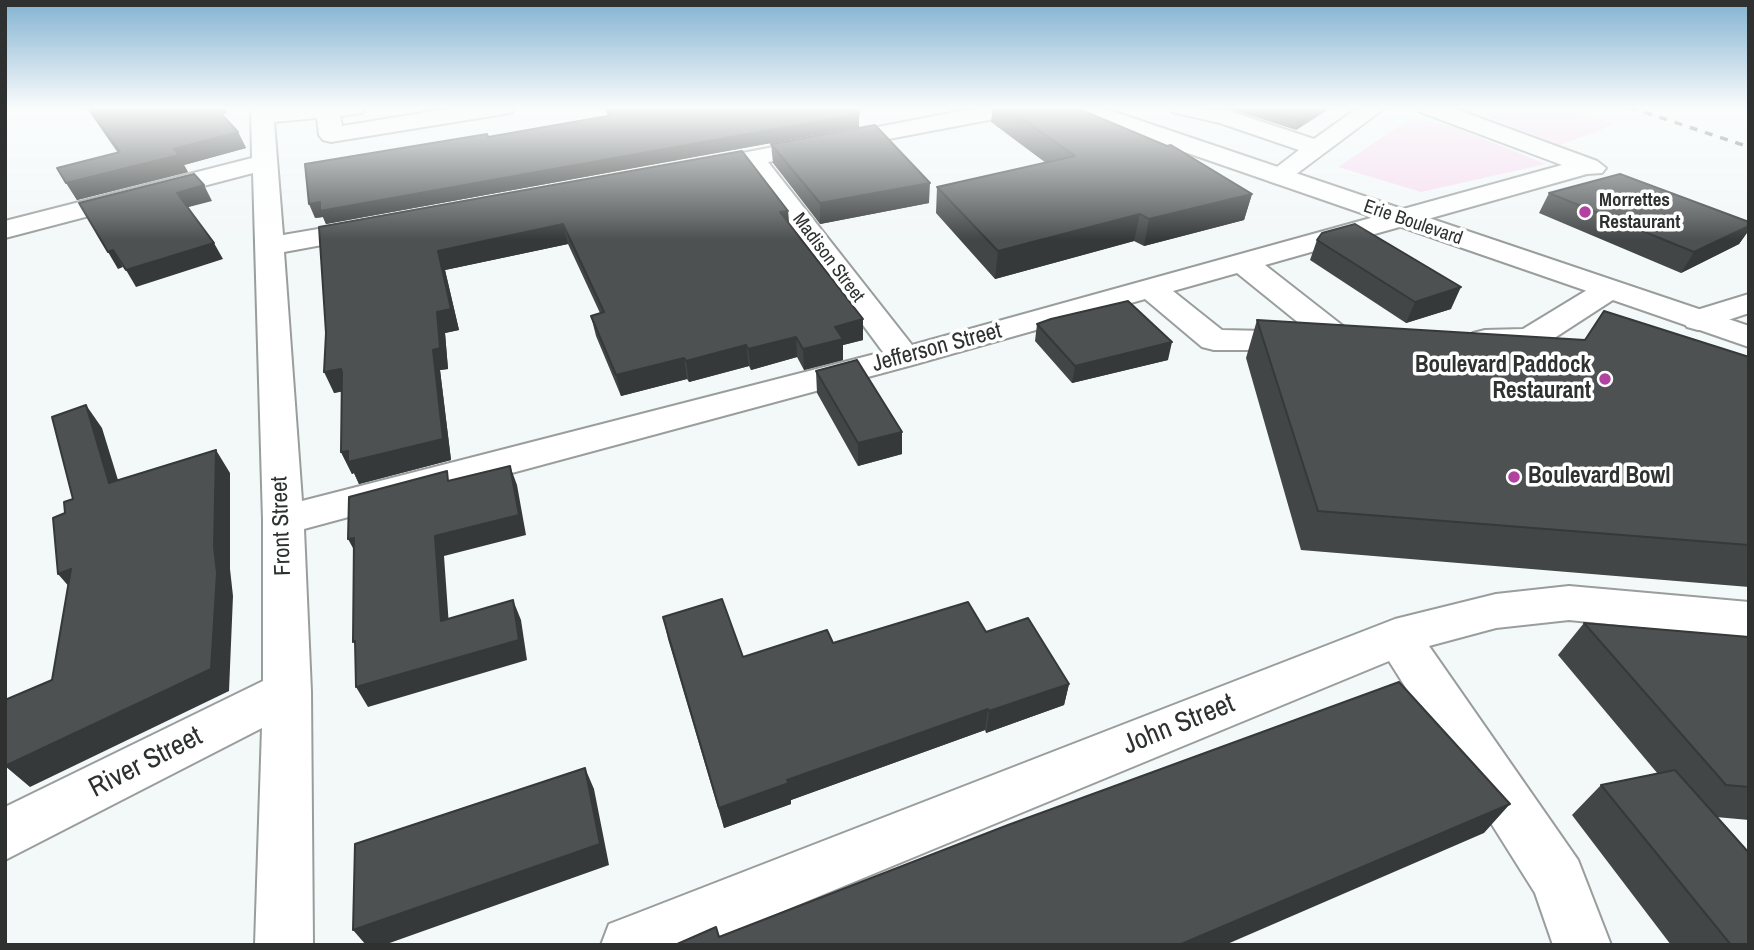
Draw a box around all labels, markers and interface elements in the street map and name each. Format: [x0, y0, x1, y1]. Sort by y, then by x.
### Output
place label: Morrettes Restaurant [1599, 190, 1680, 234]
street label: Erie Boulevard [1361, 195, 1465, 251]
marker: Morrettes Restaurant [1577, 204, 1593, 220]
street label: Madison Street [787, 209, 869, 307]
street label: Jefferson Street [869, 317, 1005, 379]
place label: Boulevard Paddock Restaurant [1415, 352, 1591, 406]
marker: Boulevard Paddock Restaurant [1597, 371, 1613, 387]
place label: Boulevard Bowl [1528, 463, 1671, 491]
marker: Boulevard Bowl [1506, 469, 1522, 485]
street label: Front Street [266, 476, 298, 576]
street label: John Street [1118, 687, 1240, 763]
street label: River Street [84, 720, 208, 806]

